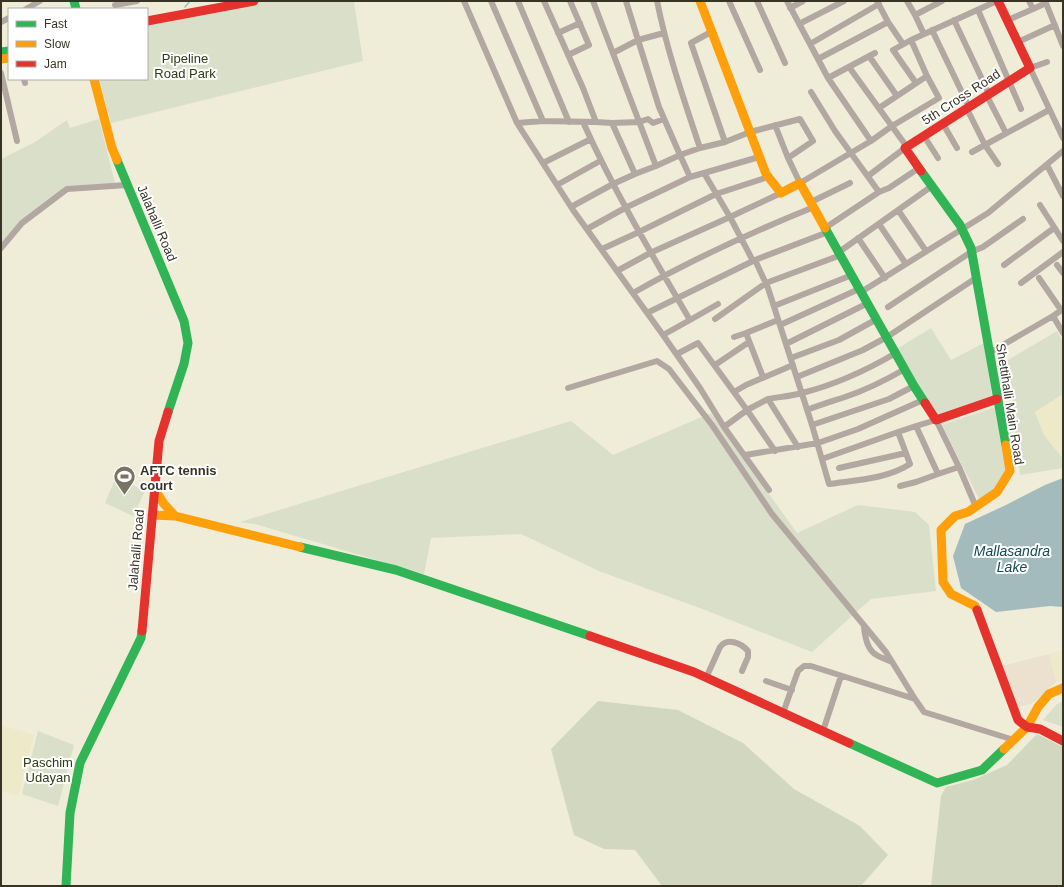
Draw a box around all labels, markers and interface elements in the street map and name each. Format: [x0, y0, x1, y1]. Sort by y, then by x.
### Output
legend [8, 8, 148, 80]
text: Fast [44, 17, 68, 31]
text: Slow [44, 37, 70, 51]
park label: Pipeline Road Park [154, 51, 216, 81]
text: Jam [44, 57, 67, 71]
street label: 5th Cross Road [919, 66, 1003, 128]
street label: Jalahalli Road [134, 182, 180, 264]
street label: Shettihalli Main Road [993, 342, 1027, 466]
place label: AFTC tennis court [140, 463, 217, 493]
sports icon: AFTC tennis court [112, 464, 138, 497]
street label: Jalahalli Road [125, 509, 147, 591]
water label: Mallasandra Lake [974, 543, 1050, 575]
park label: Paschim Udayan [23, 755, 73, 785]

